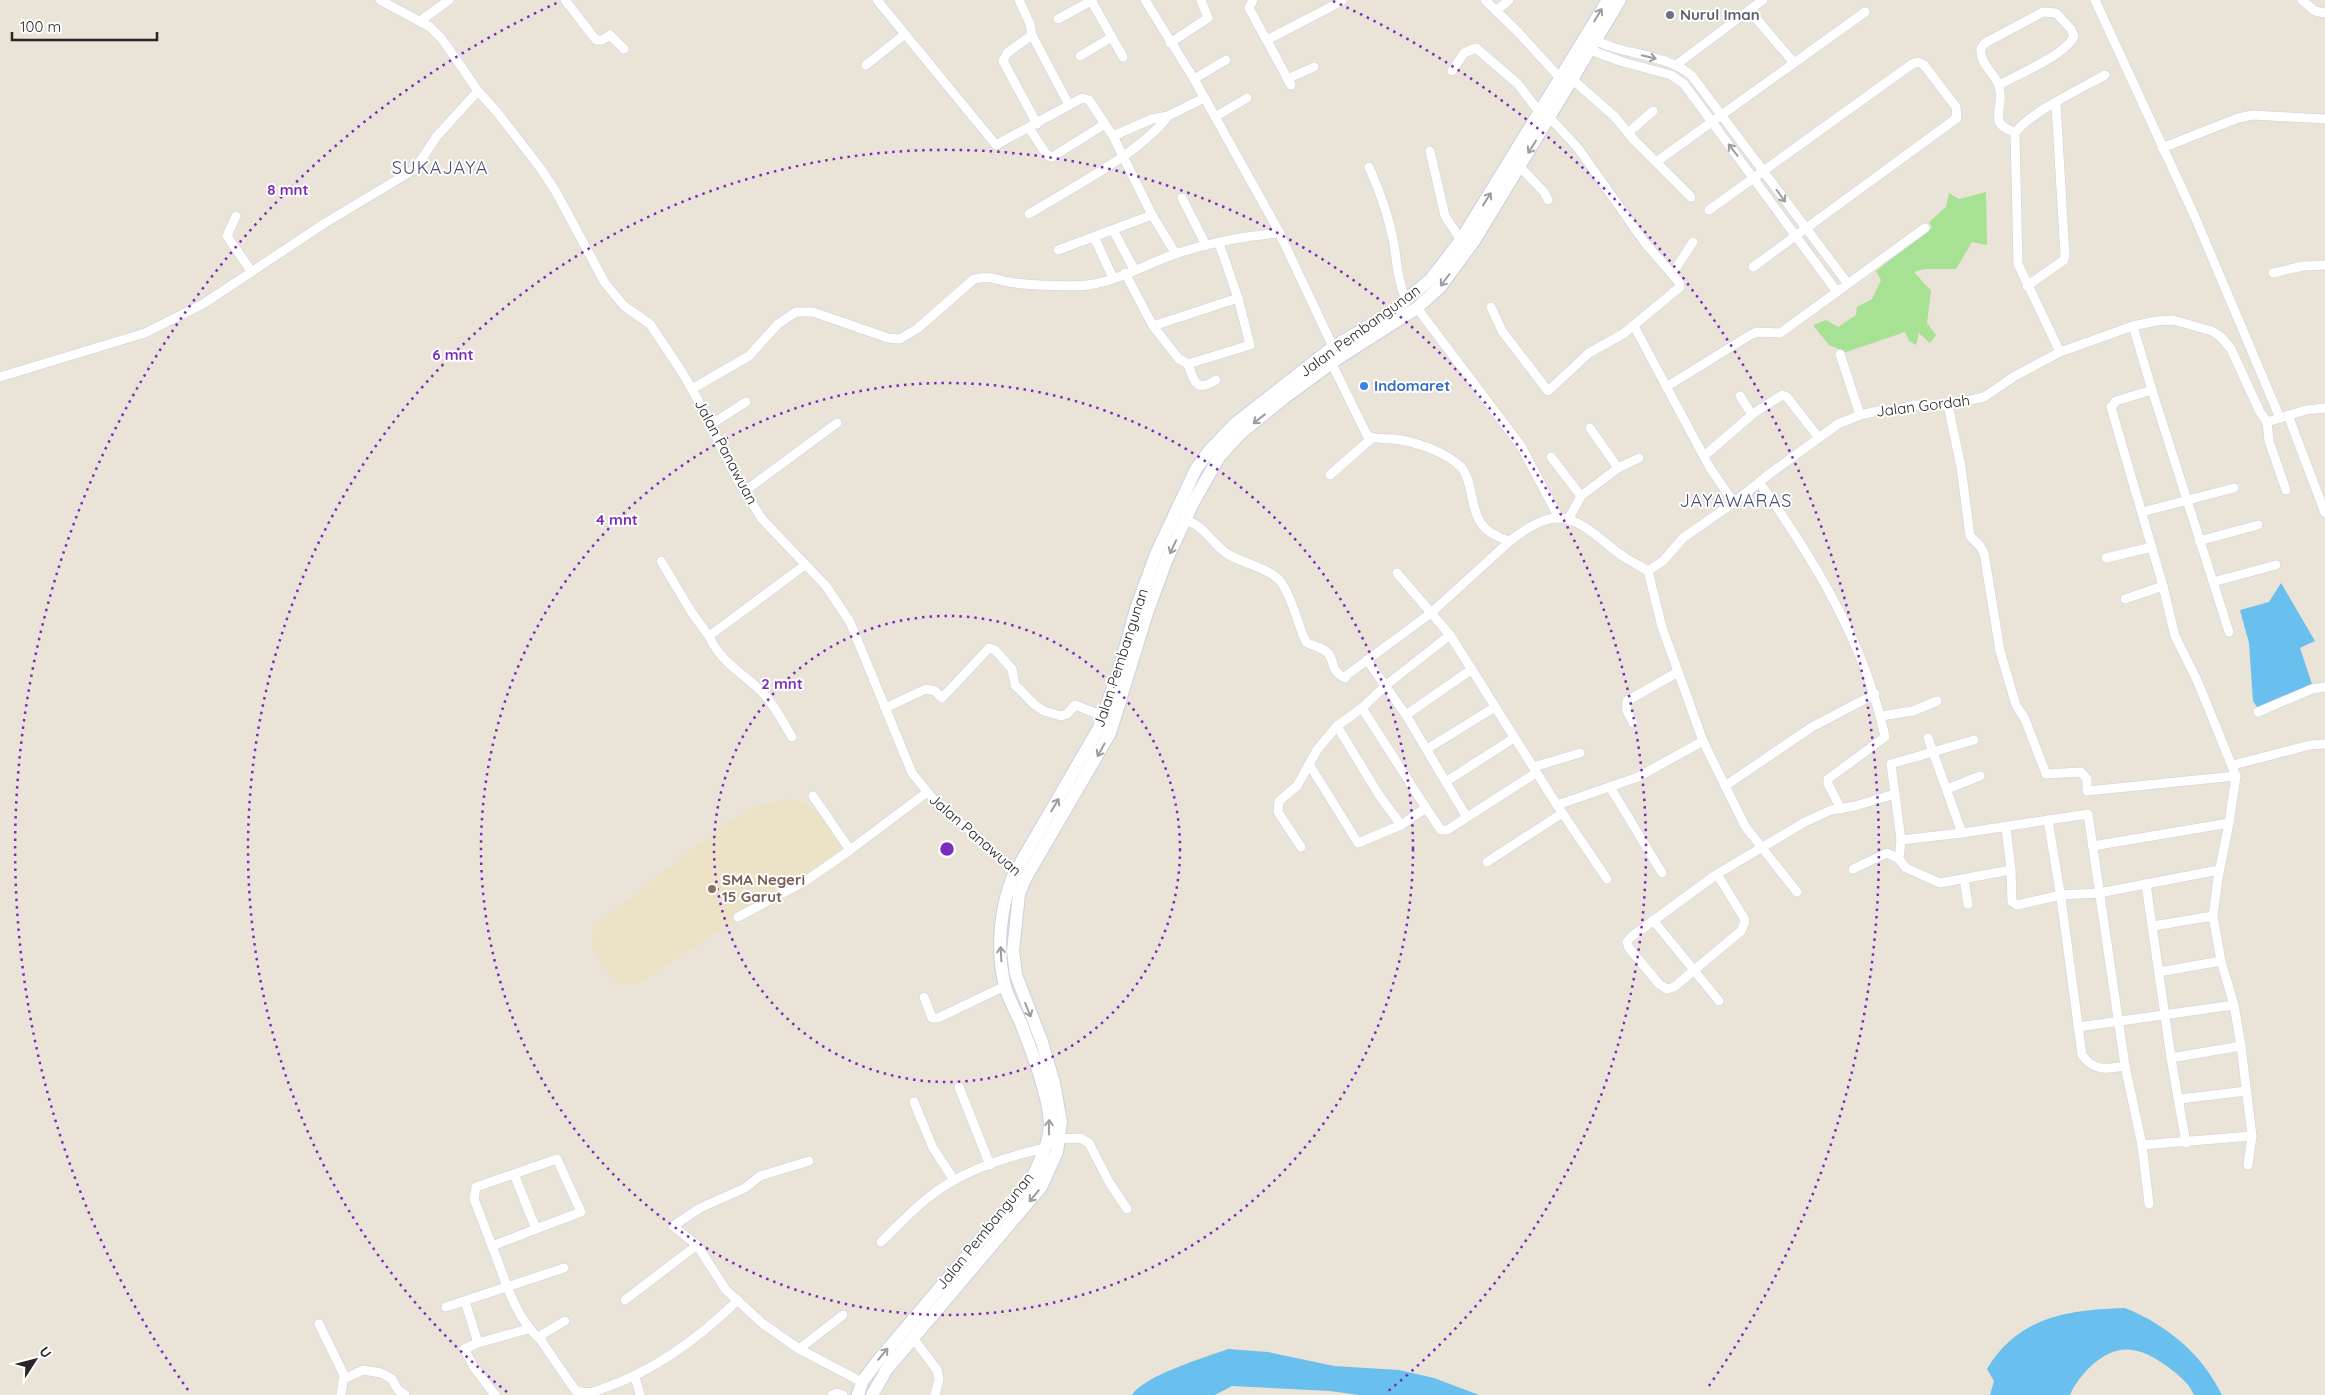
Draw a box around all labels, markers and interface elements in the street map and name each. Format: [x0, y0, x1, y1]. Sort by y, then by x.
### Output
place label: Nurul Iman [1680, 5, 1760, 24]
one-way arrow [1594, 9, 1604, 23]
marker: Nurul Iman [1664, 9, 1676, 21]
scale bar [12, 10, 158, 42]
text: 100 m [20, 17, 61, 36]
one-way arrow [1640, 53, 1656, 62]
one-way arrow [1527, 140, 1538, 154]
one-way arrow [1727, 144, 1738, 157]
district label: SUKAJAYA [392, 156, 488, 179]
text: 8 mnt [267, 180, 309, 199]
one-way arrow [1776, 189, 1786, 203]
one-way arrow [1482, 192, 1492, 206]
one-way arrow [1439, 273, 1450, 286]
street label: Jalan Pembangunan [1295, 280, 1424, 381]
text: 6 mnt [432, 345, 474, 364]
place label: Indomaret [1374, 376, 1450, 395]
marker: Indomaret [1358, 380, 1370, 392]
street label: Jalan Gordah [1875, 390, 1971, 421]
street label: Jalan Panawuan [691, 396, 762, 508]
one-way arrow [1253, 413, 1266, 424]
district label: JAYAWARAS [1680, 489, 1792, 512]
text: 4 mnt [596, 510, 638, 529]
one-way arrow [1167, 539, 1177, 554]
street label: Jalan Pembangunan [1089, 586, 1152, 730]
text: 2 mnt [761, 674, 803, 693]
one-way arrow [1096, 742, 1106, 757]
street label: Jalan Panawuan [925, 789, 1025, 880]
one-way arrow [1050, 798, 1060, 812]
centre of rings [938, 840, 956, 858]
place label: SMA Negeri 15 Garut [722, 870, 805, 906]
marker: SMA Negeri 15 Garut [706, 883, 718, 895]
one-way arrow [997, 947, 1006, 963]
one-way arrow [1024, 1002, 1034, 1017]
one-way arrow [1044, 1119, 1053, 1135]
street label: Jalan Pembangunan [932, 1168, 1038, 1293]
one-way arrow [1028, 1189, 1039, 1202]
north arrow [10, 1335, 60, 1385]
text: U [35, 1343, 56, 1362]
one-way arrow [878, 1348, 889, 1361]

